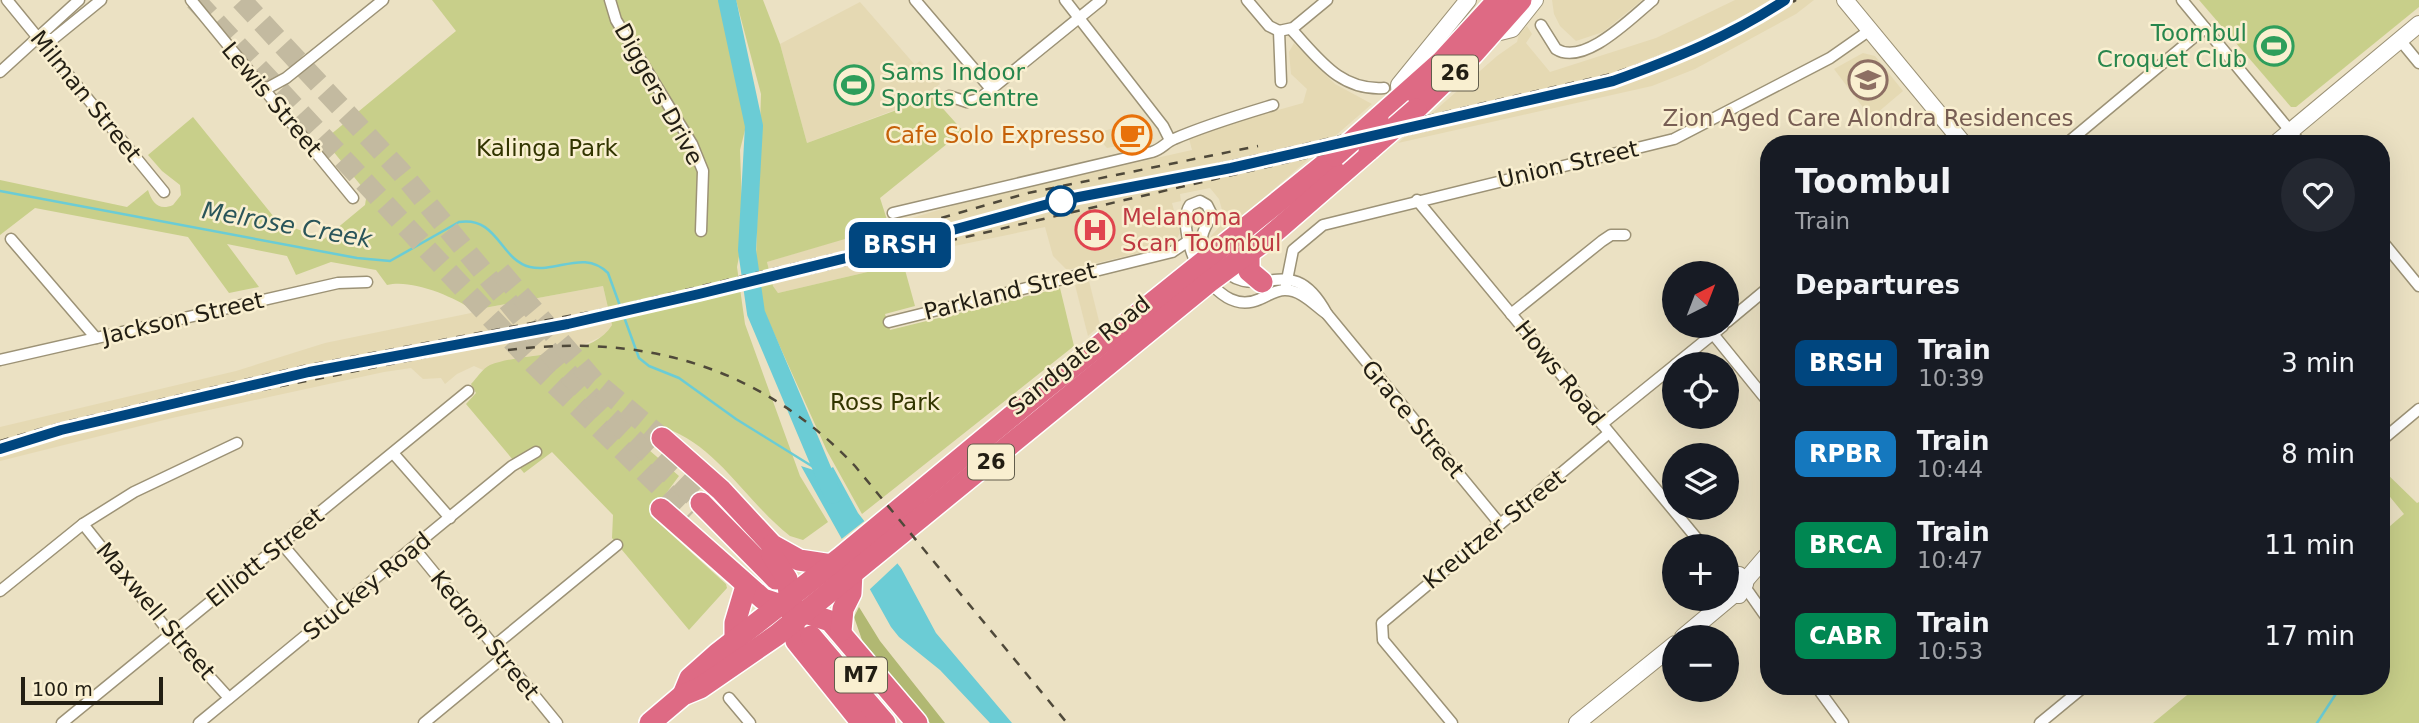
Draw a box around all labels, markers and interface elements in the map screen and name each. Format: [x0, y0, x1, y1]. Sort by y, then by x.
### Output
street label: Diggers Drive [609, 19, 709, 169]
place label: Toombul Croquet Club [2097, 20, 2247, 72]
street label: Milman Street [25, 25, 147, 167]
sports icon: Toombul Croquet Club [2253, 25, 2295, 67]
street label: Lewis Street [217, 37, 327, 161]
road number: 26 [1432, 56, 1478, 90]
place label: Sams Indoor Sports Centre [881, 59, 1039, 111]
school or university icon: Zion Aged Care Alondra Residences [1847, 59, 1889, 101]
sports icon: Sams Indoor Sports Centre [833, 64, 875, 106]
place label: Zion Aged Care Alondra Residences [1663, 105, 2073, 131]
cafe icon: Cafe Solo Expresso [1111, 114, 1153, 156]
place label: Cafe Solo Expresso [885, 122, 1105, 148]
park label: Kalinga Park [476, 135, 619, 161]
street label: Union Street [1495, 135, 1641, 193]
button: heart [2281, 158, 2355, 232]
text: Toombul [1795, 162, 1951, 201]
unlabelled marker [1046, 186, 1076, 216]
water label: Melrose Creek [200, 196, 375, 254]
place label: Melanoma Scan Toombul [1122, 204, 1281, 256]
text: Train [1795, 208, 1850, 234]
hospital icon: Melanoma Scan Toombul [1074, 209, 1116, 251]
line badge: BRSH [851, 222, 949, 268]
text: BRSH [863, 231, 937, 259]
street label: Parkland Street [921, 257, 1099, 325]
north arrow [1662, 261, 1740, 338]
map controls [1662, 261, 1739, 702]
text: Departures [1795, 270, 1960, 300]
street label: Jackson Street [98, 287, 266, 350]
street label: Sandgate Road [1003, 290, 1155, 420]
street label: Hows Road [1510, 315, 1610, 431]
text: Train [1918, 335, 1991, 365]
text: 3 min [2281, 348, 2355, 378]
text: BRSH [1809, 349, 1883, 377]
button: locate [1662, 352, 1739, 429]
street label: Grace Street [1356, 355, 1470, 483]
text: 10:39 [1918, 365, 1984, 391]
park label: Ross Park [830, 389, 941, 415]
text: Train [1917, 426, 1990, 456]
text: 8 min [2281, 439, 2355, 469]
text: RPBR [1809, 440, 1882, 468]
button: layers [1662, 443, 1739, 520]
road number: 26 [968, 444, 1014, 480]
text: 10:44 [1917, 456, 1983, 482]
street label: Kreutzer Street [1418, 464, 1570, 594]
street label: Elliott Street [201, 502, 329, 612]
text: Train [1917, 517, 1990, 547]
street label: Stuckey Road [298, 527, 436, 645]
text: 11 min [2265, 530, 2355, 560]
text: BRCA [1809, 531, 1882, 559]
button: + [1662, 534, 1739, 611]
street label: Maxwell Street [91, 537, 221, 685]
text: 10:47 [1917, 547, 1983, 573]
street label: Kedron Street [425, 566, 545, 704]
text: Train [1917, 608, 1990, 638]
text: 17 min [2265, 621, 2355, 651]
text: CABR [1809, 622, 1882, 650]
button: − [1662, 625, 1739, 702]
text: 10:53 [1917, 638, 1983, 664]
road number: M7 [835, 658, 887, 692]
scale bar [21, 674, 163, 706]
text: 100 m [32, 678, 93, 700]

